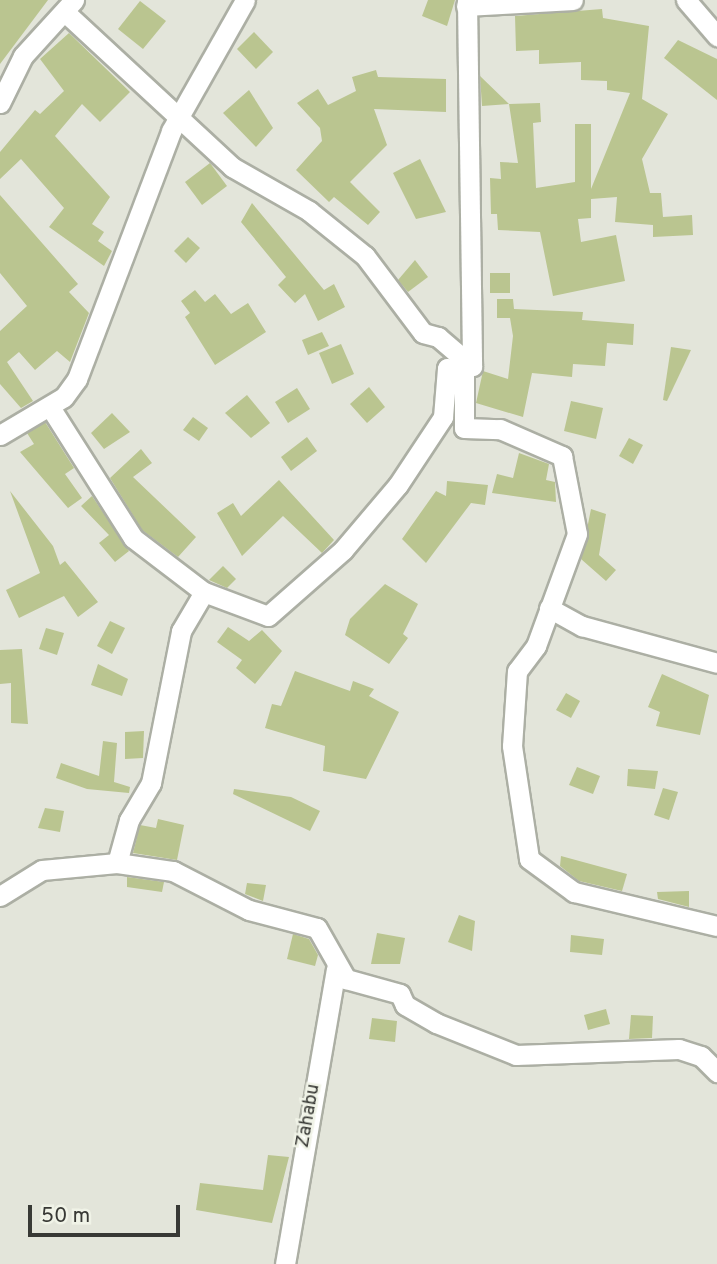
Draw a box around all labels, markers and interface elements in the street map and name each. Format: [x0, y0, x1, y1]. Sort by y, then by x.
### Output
street label: Zahabu [292, 1082, 326, 1150]
scale bar [32, 1190, 184, 1234]
text: 50 m [41, 1203, 90, 1230]

